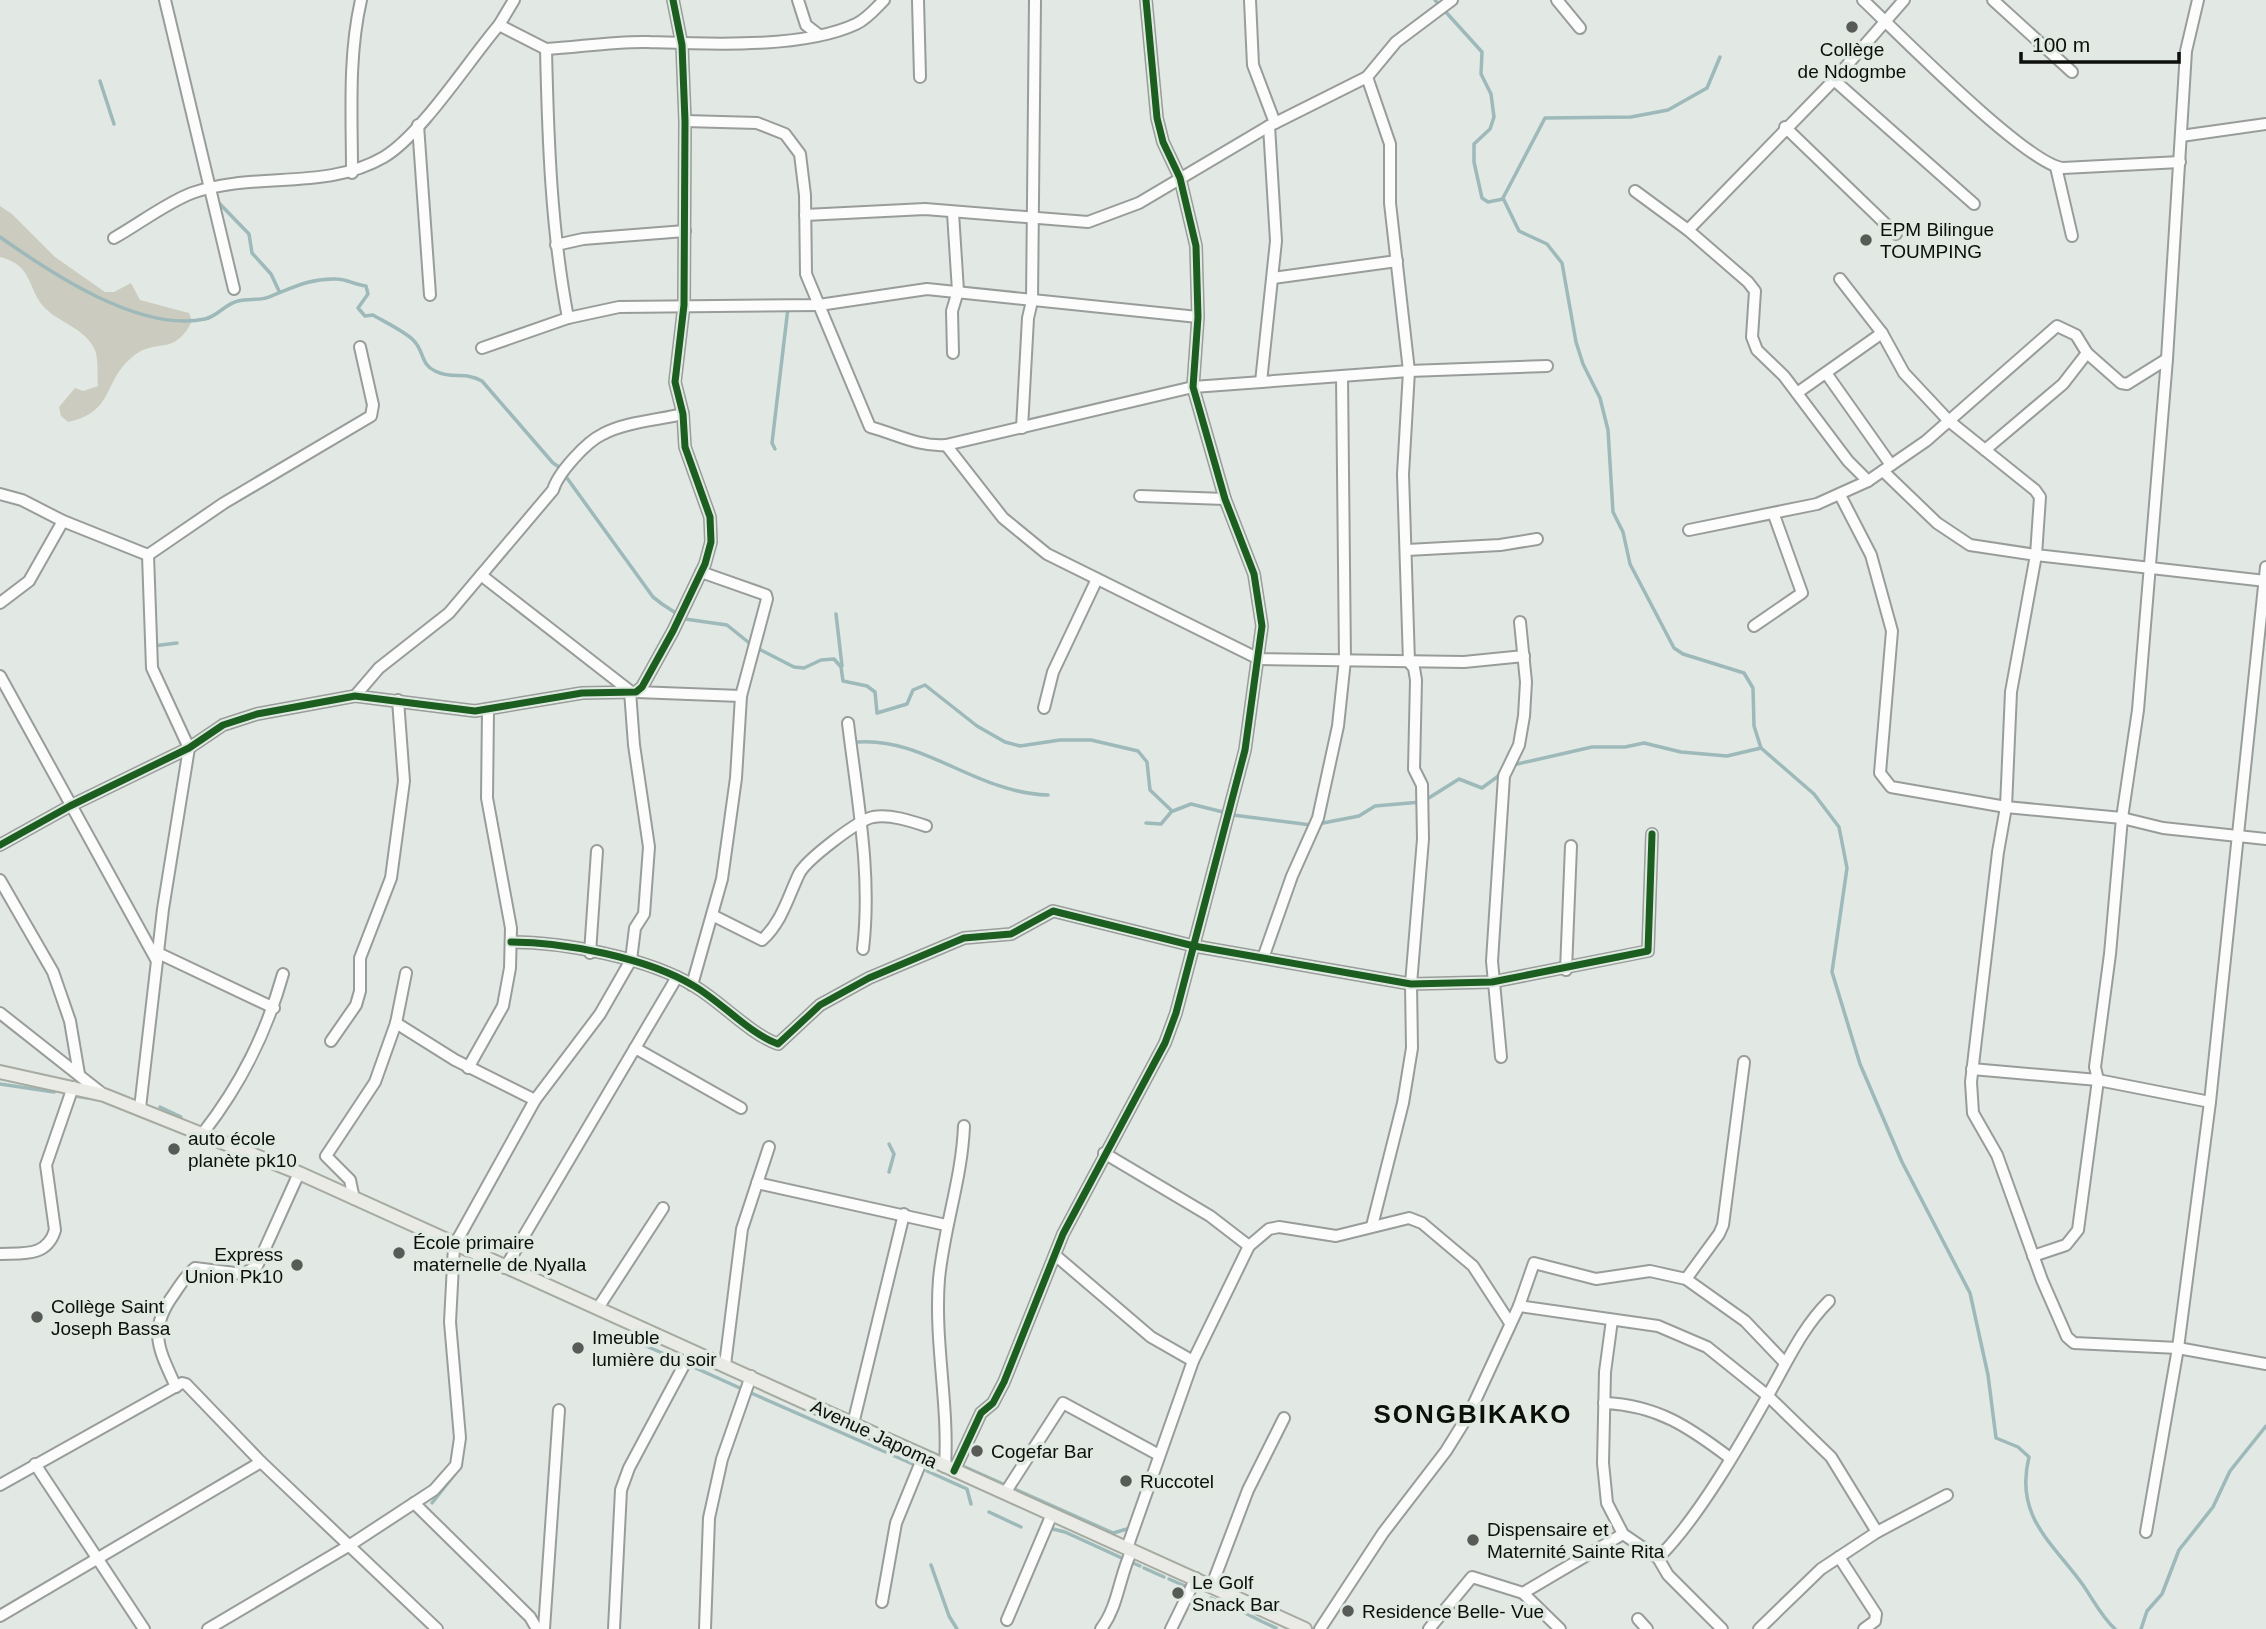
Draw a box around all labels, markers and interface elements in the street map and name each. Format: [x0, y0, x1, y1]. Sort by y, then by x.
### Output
marker: Collège de Ndogmbe [1844, 19, 1860, 35]
scale bar [2021, 21, 2178, 65]
text: 100 m [2032, 33, 2090, 56]
place label: Collège de Ndogmbe [1798, 39, 1906, 82]
place label: EPM Bilingue TOUMPING [1880, 219, 1994, 262]
marker: EPM Bilingue TOUMPING [1858, 232, 1874, 248]
place label: auto école planète pk10 [188, 1128, 297, 1171]
marker: auto école planète pk10 [166, 1141, 182, 1157]
place label: École primaire maternelle de Nyalla [413, 1232, 587, 1275]
place label: Express Union Pk10 [185, 1244, 283, 1287]
marker: École primaire maternelle de Nyalla [391, 1245, 407, 1261]
marker: Express Union Pk10 [289, 1257, 305, 1273]
place label: Collège Saint Joseph Bassa [51, 1296, 171, 1339]
marker: Collège Saint Joseph Bassa [29, 1309, 45, 1325]
place label: Imeuble lumière du soir [592, 1327, 717, 1370]
marker: Imeuble lumière du soir [570, 1340, 586, 1356]
street label: Avenue Japoma [807, 1396, 941, 1473]
district label: SONGBIKAKO [1373, 1399, 1573, 1429]
place label: Cogefar Bar [991, 1441, 1094, 1462]
marker: Cogefar Bar [969, 1443, 985, 1459]
place label: Ruccotel [1140, 1471, 1214, 1492]
marker: Ruccotel [1118, 1473, 1134, 1489]
place label: Dispensaire et Maternité Sainte Rita [1487, 1519, 1665, 1562]
marker: Dispensaire et Maternité Sainte Rita [1465, 1532, 1481, 1548]
place label: Le Golf Snack Bar [1192, 1572, 1280, 1615]
marker: Le Golf Snack Bar [1170, 1585, 1186, 1601]
place label: Residence Belle- Vue [1362, 1601, 1544, 1622]
marker: Residence Belle- Vue [1340, 1603, 1356, 1619]

